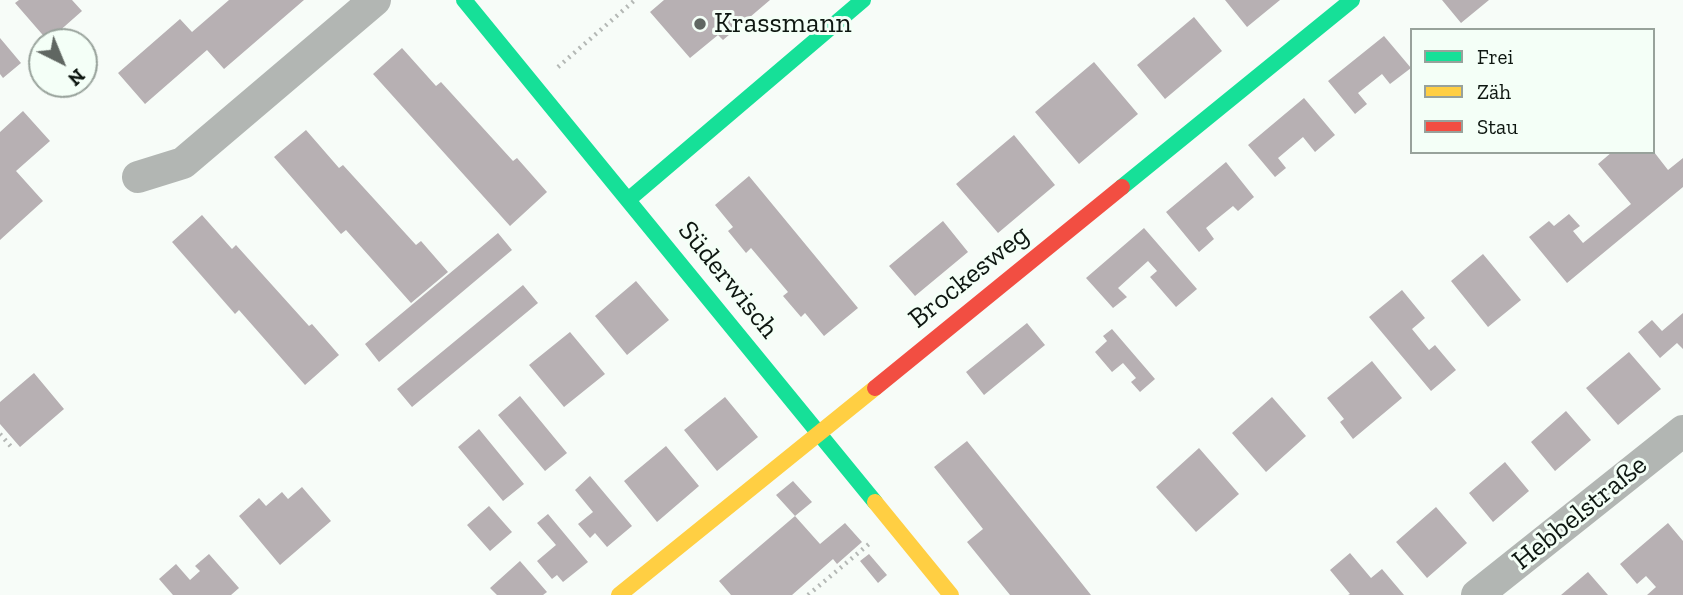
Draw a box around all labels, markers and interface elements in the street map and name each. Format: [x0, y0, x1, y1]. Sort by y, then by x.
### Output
place label: Krassmann [714, 7, 852, 41]
marker: Krassmann [692, 16, 708, 32]
north arrow [28, 28, 98, 98]
legend [1410, 28, 1655, 154]
text: Frei [1477, 44, 1513, 69]
text: N [63, 64, 89, 91]
text: Zäh [1477, 79, 1511, 104]
text: Stau [1477, 114, 1518, 139]
street label: Süderwisch [671, 215, 785, 345]
street label: Brockesweg [902, 218, 1036, 336]
street label: Hebbelstraße [1506, 448, 1654, 578]

